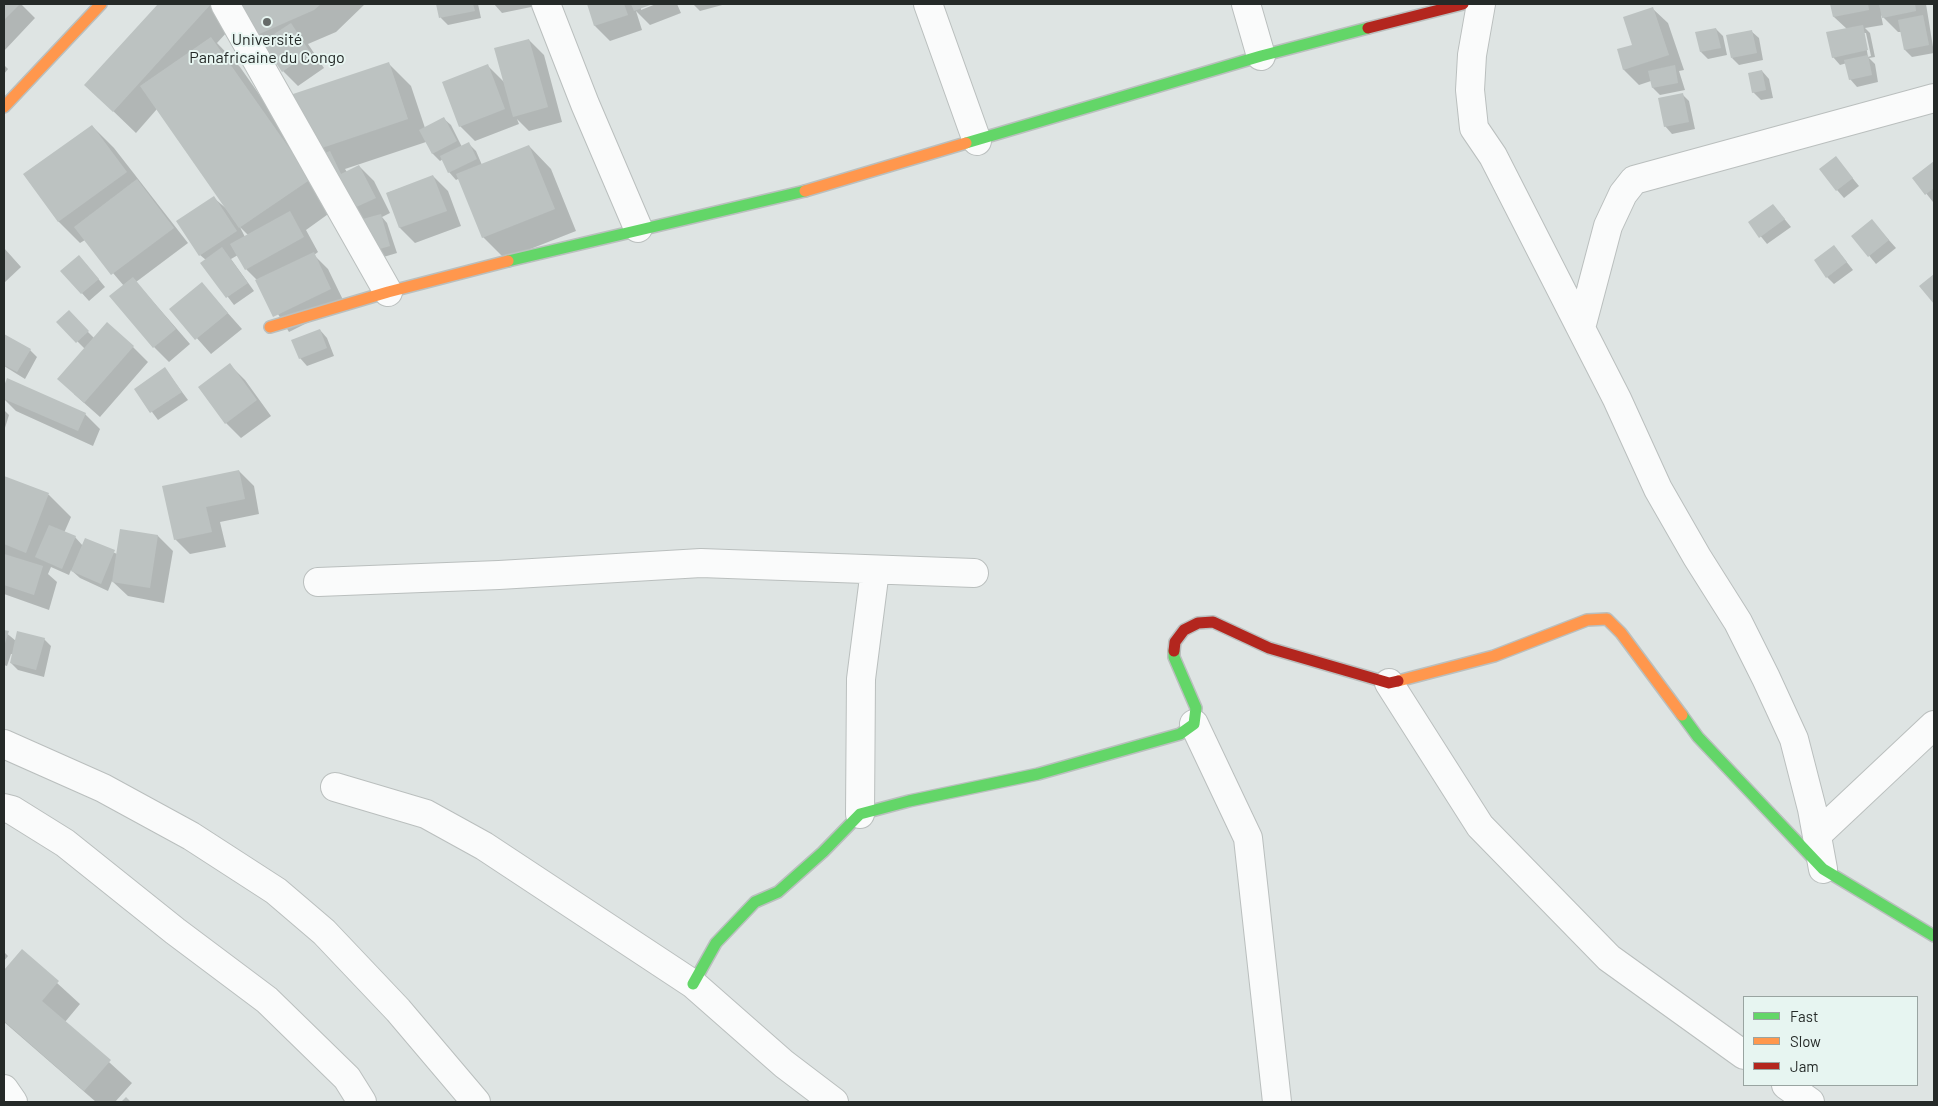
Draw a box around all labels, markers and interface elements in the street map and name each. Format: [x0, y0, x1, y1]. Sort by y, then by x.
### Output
marker: Université Panafricaine du Congo [261, 16, 273, 28]
place label: Université Panafricaine du Congo [189, 30, 345, 68]
legend [1743, 996, 1918, 1086]
text: Fast [1790, 1007, 1818, 1025]
text: Slow [1790, 1032, 1821, 1050]
text: Jam [1790, 1057, 1819, 1075]

